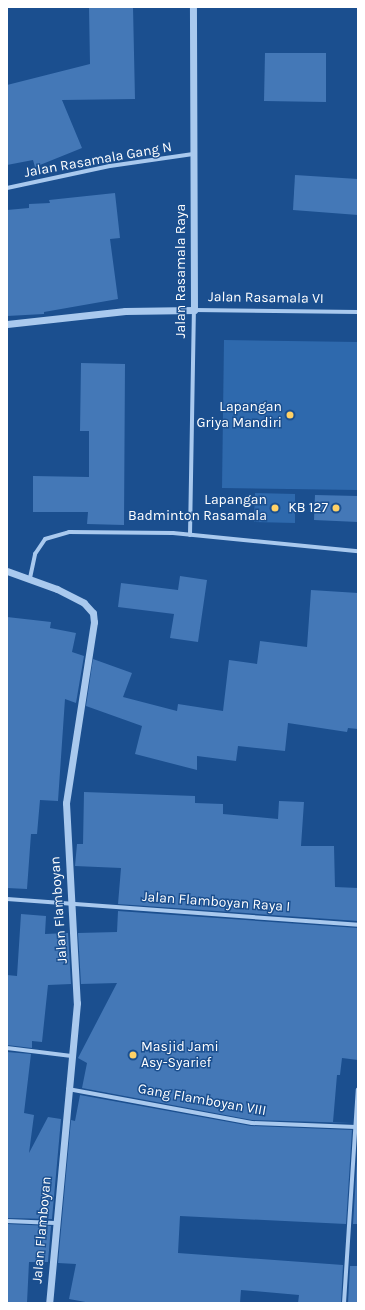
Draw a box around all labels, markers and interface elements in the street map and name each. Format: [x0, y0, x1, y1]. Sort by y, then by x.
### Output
street label: Jalan Rasamala Gang N [23, 139, 173, 181]
street label: Jalan Rasamala Raya [173, 204, 189, 338]
street label: Jalan Rasamala VI [208, 289, 324, 307]
place label: Lapangan Griya Mandiri [196, 399, 282, 432]
marker: Lapangan Griya Mandiri [285, 410, 295, 420]
place label: Lapangan Badminton Rasamala [128, 492, 267, 524]
place label: KB 127 [288, 500, 328, 516]
marker: Lapangan Badminton Rasamala [270, 503, 280, 513]
marker: KB 127 [331, 503, 341, 513]
street label: Jalan Flamboyan [47, 856, 71, 964]
street label: Jalan Flamboyan Raya I [141, 888, 291, 916]
place label: Masjid Jami Asy-Syarief [141, 1039, 219, 1072]
marker: Masjid Jami Asy-Syarief [128, 1050, 138, 1060]
street label: Gang Flamboyan VIII [137, 1080, 267, 1120]
street label: Jalan Flamboyan [29, 1176, 55, 1284]

